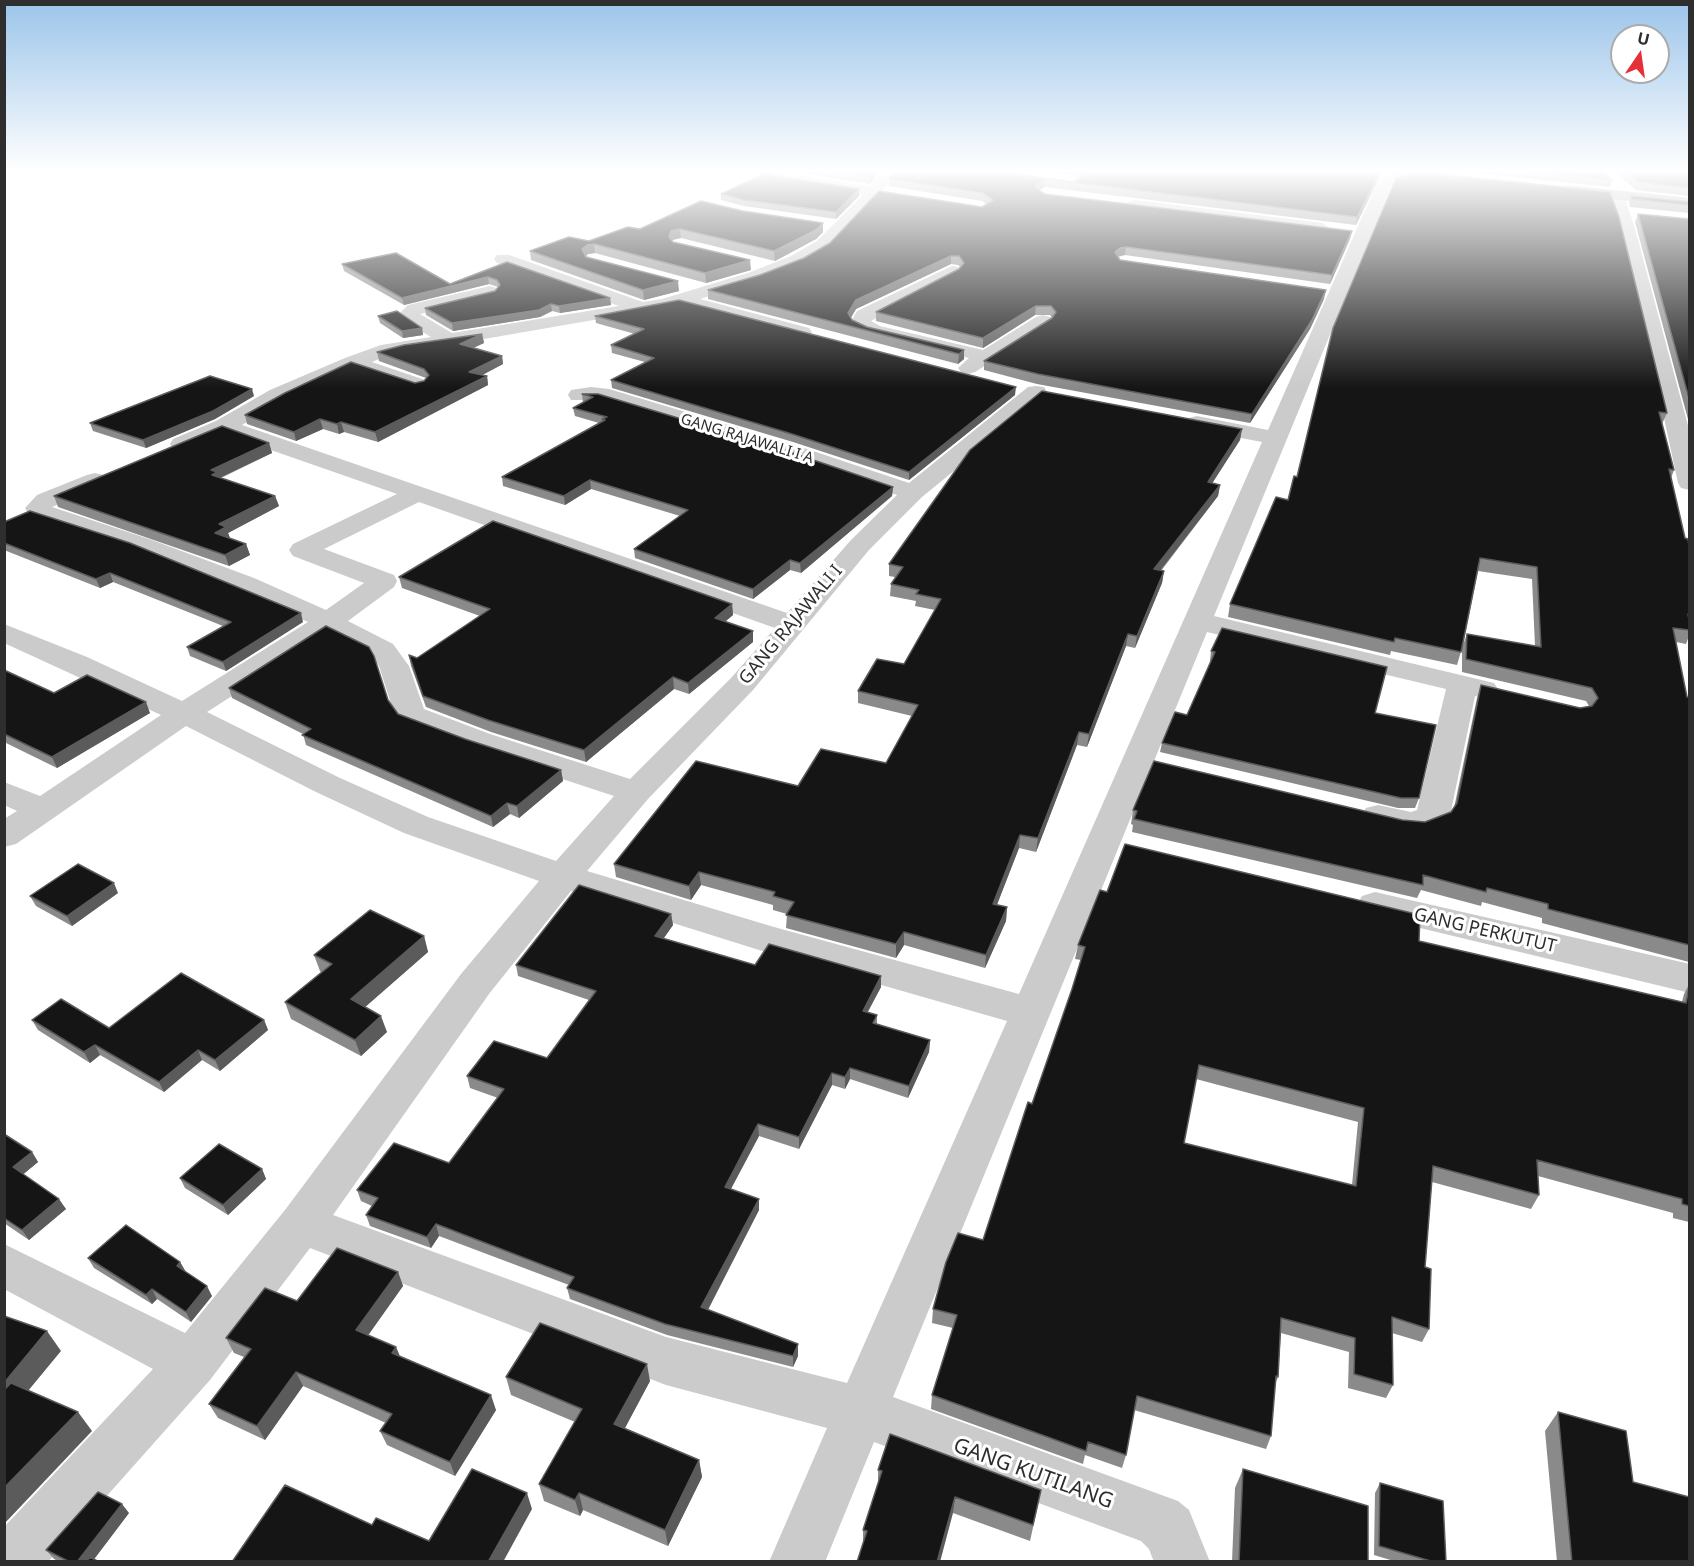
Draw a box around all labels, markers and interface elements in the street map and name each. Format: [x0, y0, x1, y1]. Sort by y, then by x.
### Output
north arrow [1610, 24, 1670, 84]
text: U [1635, 26, 1652, 50]
street label: GANG RAJAWALI I A [678, 410, 816, 468]
street label: GANG RAJAWALI I [735, 561, 847, 689]
street label: GANG PERKUTUT [1412, 904, 1558, 958]
street label: GANG KUTILANG [950, 1433, 1116, 1515]

